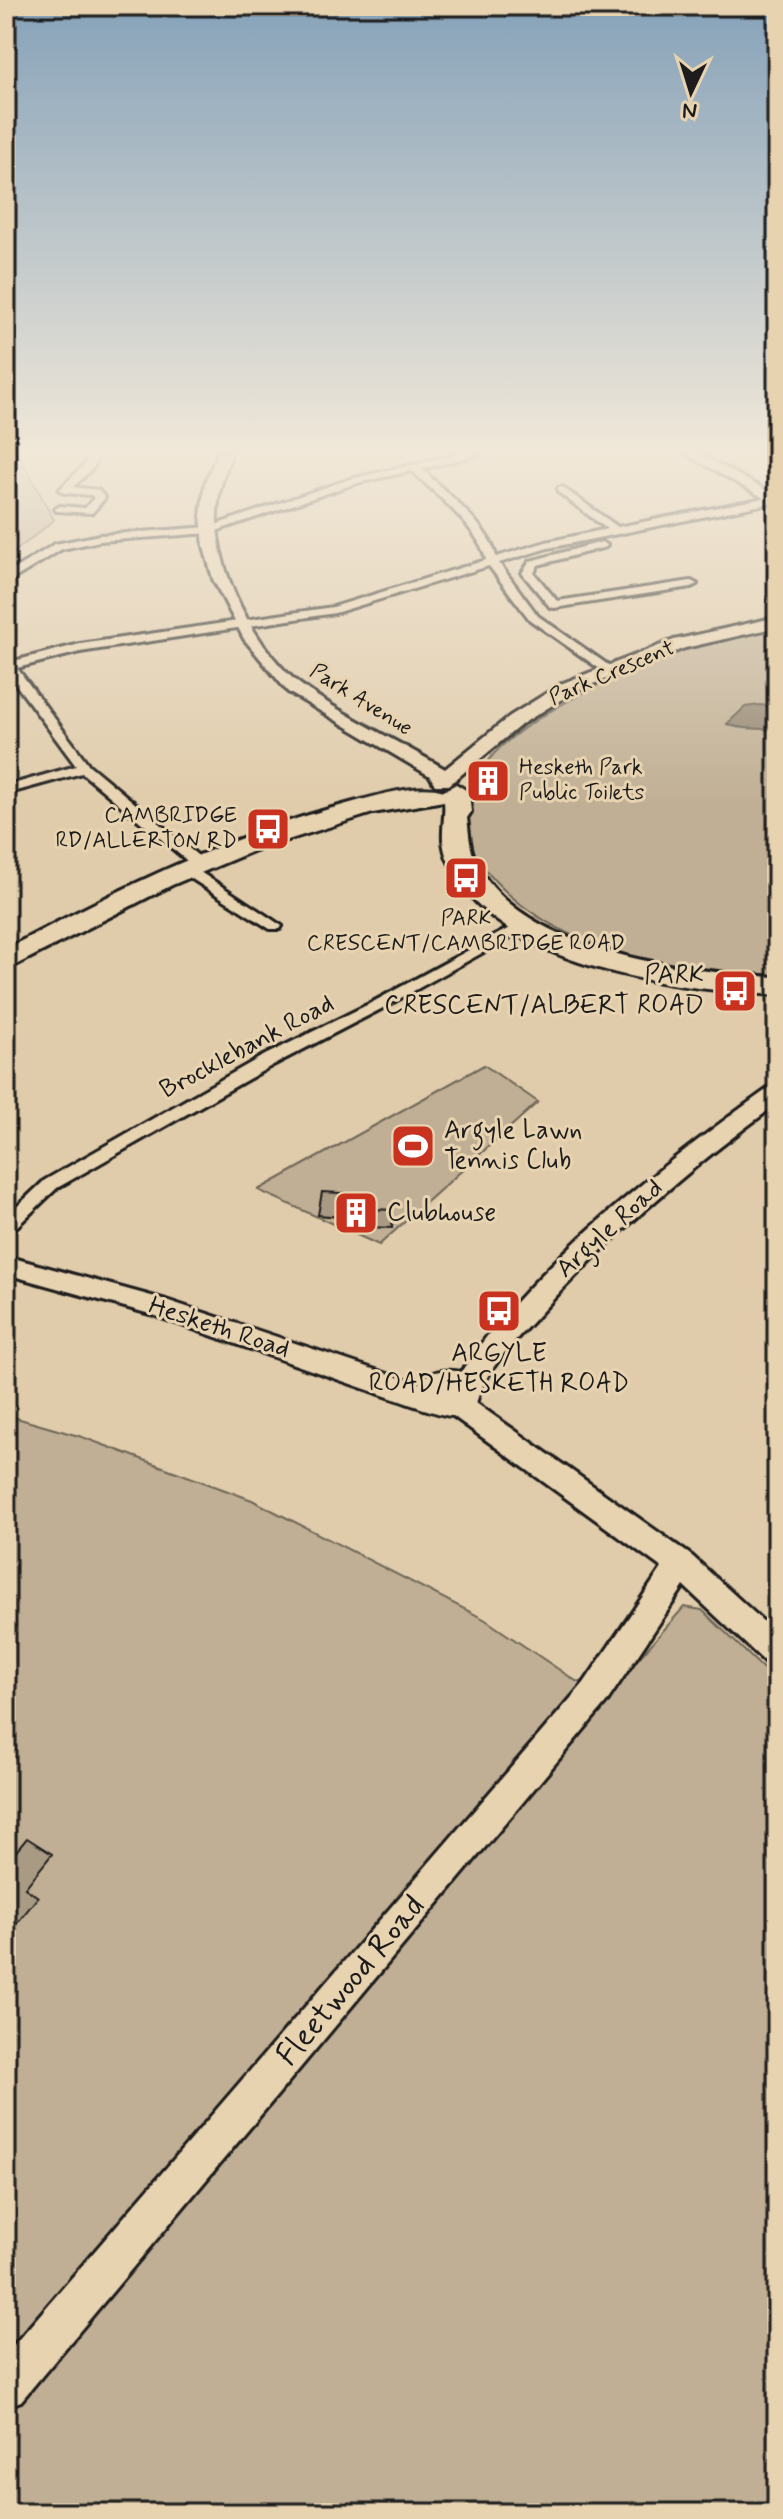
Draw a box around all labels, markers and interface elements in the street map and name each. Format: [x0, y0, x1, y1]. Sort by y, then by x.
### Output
north arrow [651, 52, 731, 132]
text: N [681, 95, 698, 124]
street label: Park Crescent [545, 634, 679, 712]
street label: Park Avenue [304, 657, 418, 743]
place label: Hesketh Park Public Toilets [519, 754, 645, 807]
building icon: Hesketh Park Public Toilets [464, 757, 512, 805]
place label: CAMBRIDGE RD/ALLERTON RD [56, 802, 237, 855]
bus stop icon: CAMBRIDGE RD/ALLERTON RD [244, 805, 292, 853]
bus stop icon: PARK CRESCENT/CAMBRIDGE ROAD [442, 854, 490, 902]
place label: PARK CRESCENT/CAMBRIDGE ROAD [307, 905, 625, 958]
place label: PARK CRESCENT/ALBERT ROAD [384, 959, 704, 1023]
bus stop icon: PARK CRESCENT/ALBERT ROAD [711, 967, 759, 1015]
street label: Brocklebank Road [154, 987, 340, 1107]
place label: Argyle Lawn Tennis Club [444, 1114, 582, 1178]
sports icon: Argyle Lawn Tennis Club [389, 1122, 437, 1170]
street label: Argyle Road [549, 1172, 673, 1288]
building icon: Clubhouse [332, 1189, 380, 1237]
place label: Clubhouse [387, 1196, 496, 1230]
bus stop icon: ARGYLE ROAD/HESKETH ROAD [475, 1287, 523, 1335]
street label: Hesketh Road [144, 1289, 294, 1367]
place label: ARGYLE ROAD/HESKETH ROAD [369, 1337, 629, 1401]
street label: Fleetwood Road [267, 1887, 435, 2075]

